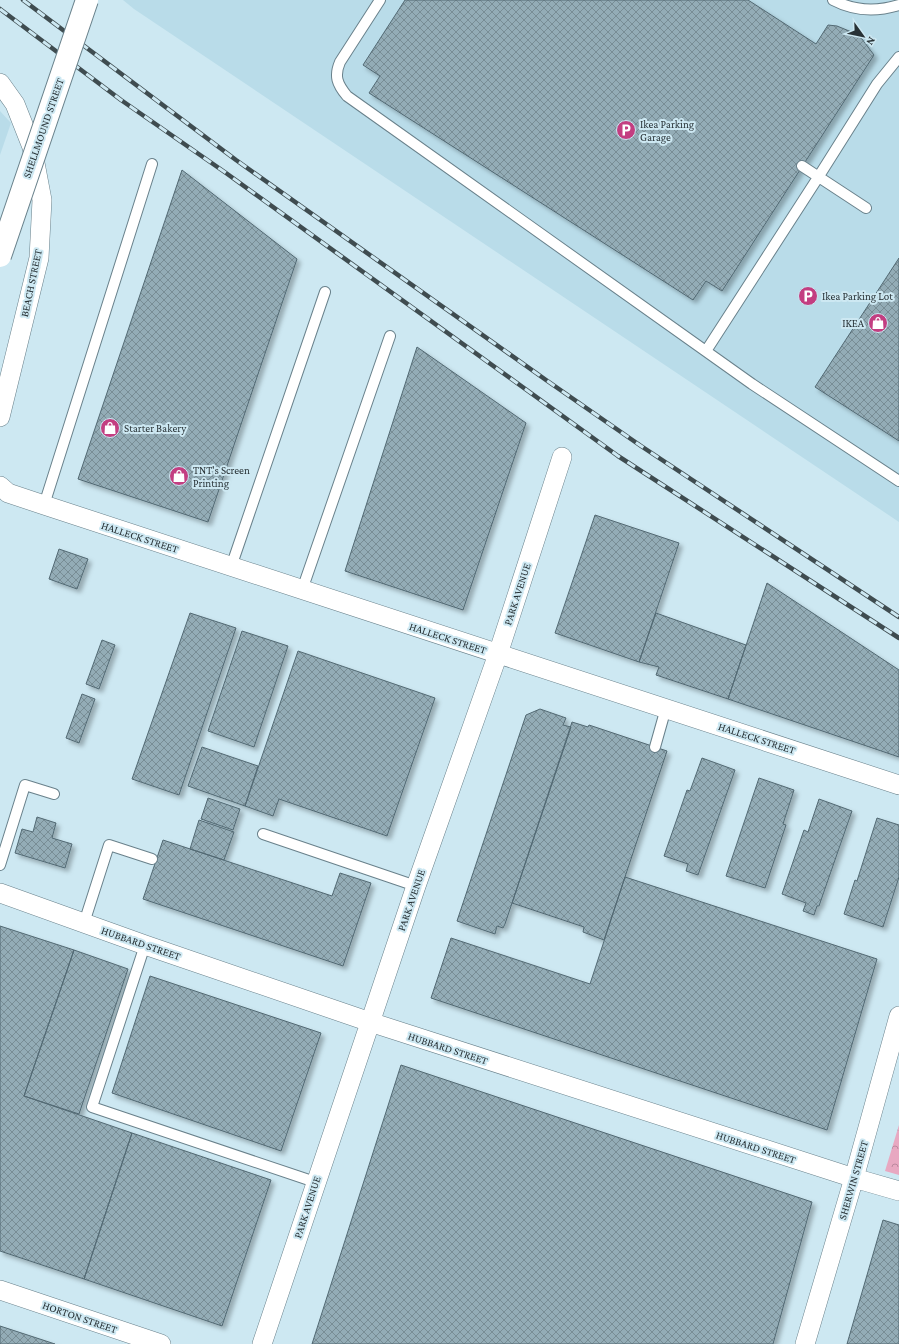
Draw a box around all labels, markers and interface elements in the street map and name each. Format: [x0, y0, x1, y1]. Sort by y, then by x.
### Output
north arrow [843, 16, 883, 56]
text: N [864, 35, 878, 48]
street label: SHELLMOUND STREET [20, 77, 66, 179]
place label: Ikea Parking Garage [640, 118, 695, 144]
parking icon: Ikea Parking Garage [615, 119, 637, 141]
street label: BEACH STREET [18, 248, 44, 318]
parking icon: Ikea Parking Lot [797, 285, 819, 307]
place label: Ikea Parking Lot [822, 290, 893, 303]
shop icon: IKEA [867, 312, 889, 334]
place label: IKEA [842, 317, 865, 329]
shop icon: Starter Bakery [99, 417, 121, 439]
place label: Starter Bakery [124, 422, 187, 435]
place label: TNT's Screen Printing [193, 464, 250, 490]
shop icon: TNT's Screen Printing [168, 465, 190, 487]
street label: HALLECK STREET [100, 519, 180, 555]
street label: PARK AVENUE [501, 561, 533, 627]
street label: HALLECK STREET [408, 620, 488, 656]
street label: HALLECK STREET [717, 720, 797, 756]
street label: PARK AVENUE [395, 868, 427, 932]
street label: HUBBARD STREET [100, 924, 182, 962]
street label: HUBBARD STREET [407, 1029, 489, 1067]
street label: HUBBARD STREET [715, 1128, 797, 1166]
street label: SHERWIN STREET [836, 1139, 870, 1221]
street label: PARK AVENUE [291, 1174, 323, 1240]
street label: HORTON STREET [41, 1299, 119, 1335]

